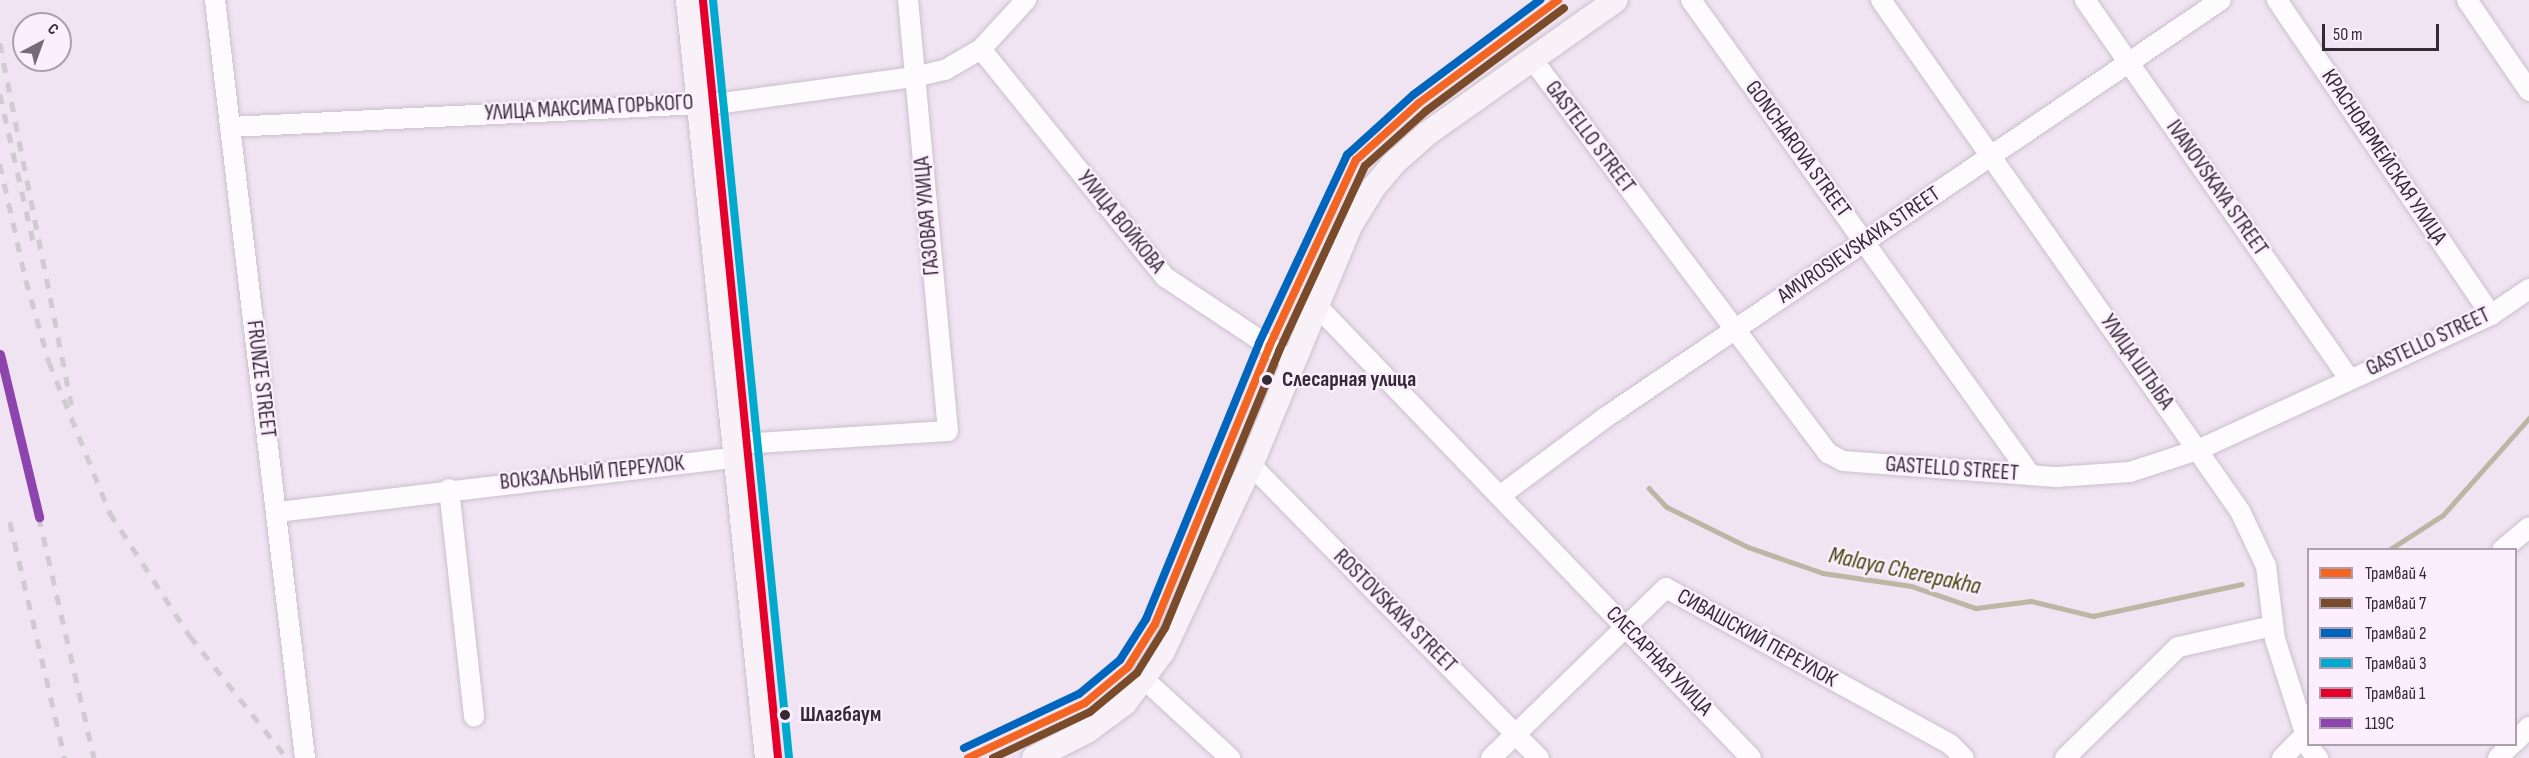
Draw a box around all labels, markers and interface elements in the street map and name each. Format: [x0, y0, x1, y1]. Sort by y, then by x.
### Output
north arrow [12, 12, 72, 72]
scale bar [2325, 12, 2442, 50]
text: С [43, 20, 62, 39]
text: 50 m [2333, 24, 2363, 45]
street label: КРАСНОАРМЕЙСКАЯ УЛИЦА [2316, 64, 2452, 250]
street label: GONCHAROVA STREET [1740, 75, 1856, 223]
street label: GASTELLO STREET [1539, 76, 1641, 198]
street label: УЛИЦА МАКСИМА ГОРЬКОГО [484, 89, 694, 127]
street label: IVANOVSKAYA STREET [2160, 115, 2274, 261]
street label: ГАЗОВАЯ УЛИЦА [909, 156, 945, 276]
street label: УЛИЦА ВОЙКОВА [1072, 165, 1170, 279]
street label: AMVROSIEVSKAYA STREET [1773, 181, 1945, 309]
street label: GASTELLO STREET [2362, 302, 2494, 382]
street label: УЛИЦА ШТЫБА [2095, 309, 2179, 415]
street label: FRUNZE STREET [241, 319, 281, 439]
place label: Слесарная улица [1282, 367, 1416, 393]
marker: Слесарная улица [1257, 370, 1277, 390]
street label: ВОКЗАЛЬНЫЙ ПЕРЕУЛОК [499, 450, 685, 496]
street label: GASTELLO STREET [1885, 451, 2019, 487]
water label: Malaya Cherepakha [1826, 541, 1984, 601]
street label: ROSTOVSKAYA STREET [1328, 544, 1462, 678]
legend [2307, 548, 2517, 746]
text: Трамвай 4 [2365, 563, 2426, 584]
street label: СИВАШСКИЙ ПЕРЕУЛОК [1672, 583, 1842, 693]
text: Трамвай 7 [2365, 593, 2426, 614]
street label: СЛЕСАРНАЯ УЛИЦА [1600, 601, 1718, 721]
text: Трамвай 2 [2365, 623, 2426, 644]
text: Трамвай 3 [2365, 653, 2426, 674]
text: Трамвай 1 [2365, 683, 2425, 704]
place label: Шлагбаум [800, 702, 881, 728]
marker: Шлагбаум [775, 705, 795, 725]
text: 119С [2365, 713, 2394, 734]

